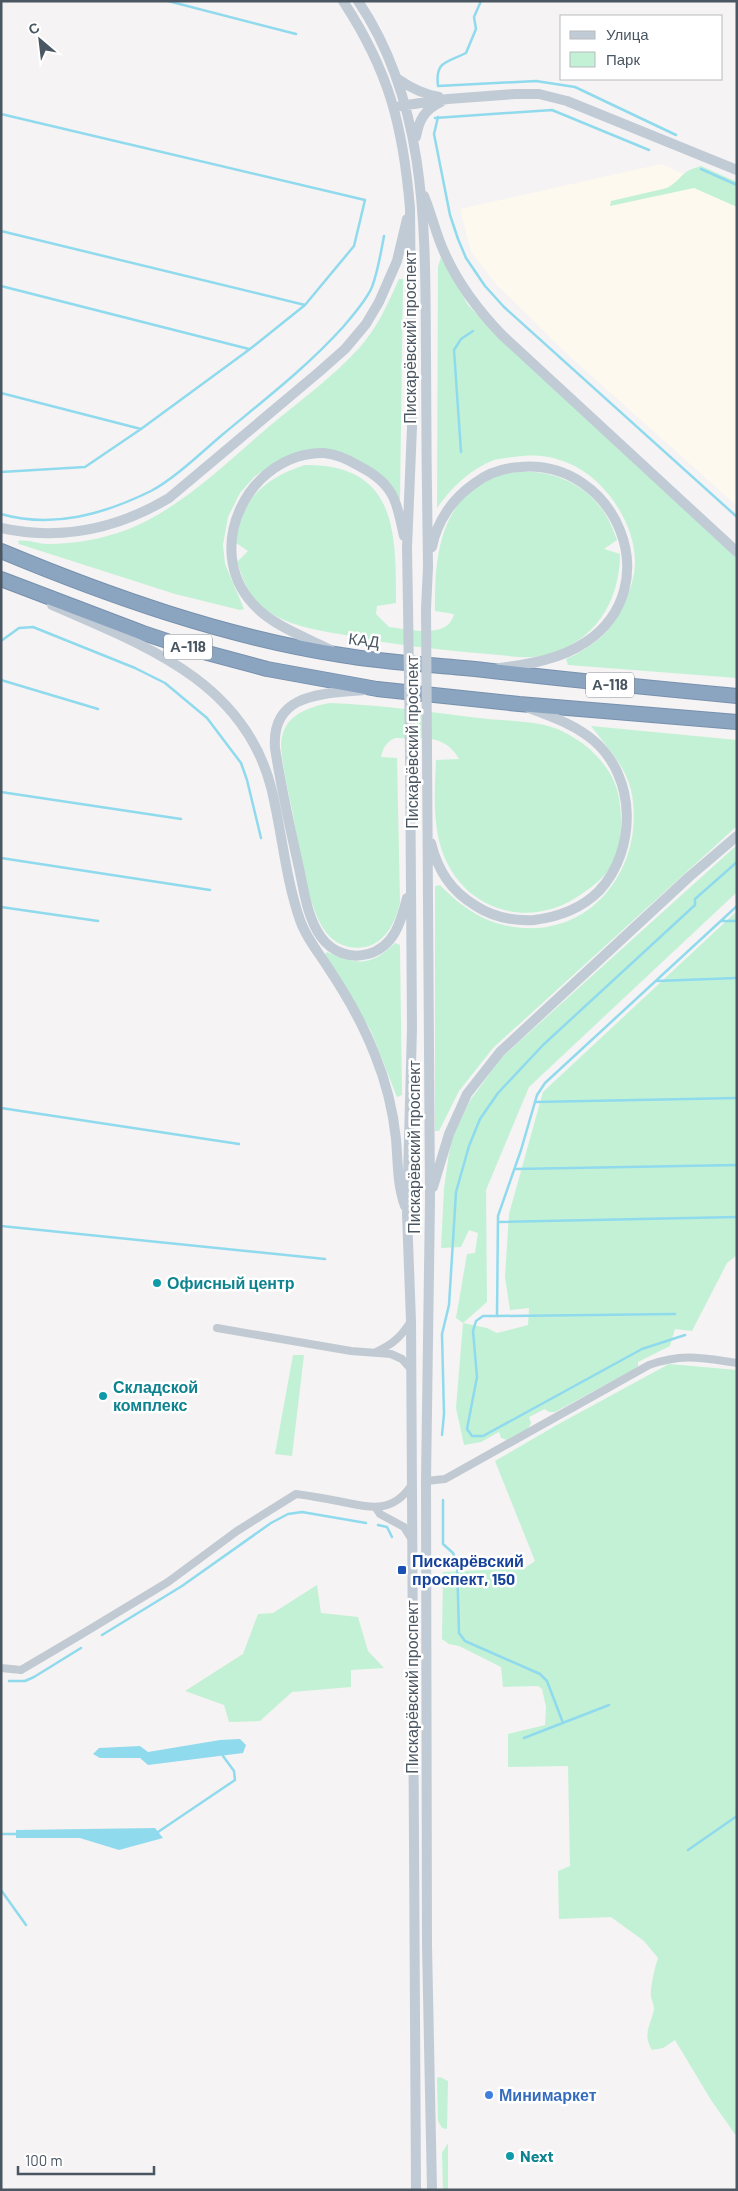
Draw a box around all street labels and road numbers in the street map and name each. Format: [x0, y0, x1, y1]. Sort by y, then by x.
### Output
street label: Пискарёвский проспект [400, 250, 419, 424]
street label: КАД [347, 628, 381, 651]
road number: А-118 [164, 634, 212, 660]
street label: Пискарёвский проспект [402, 655, 421, 829]
road number: А-118 [586, 672, 634, 698]
street label: Пискарёвский проспект [404, 1060, 423, 1234]
street label: Пискарёвский проспект [402, 1600, 421, 1774]

